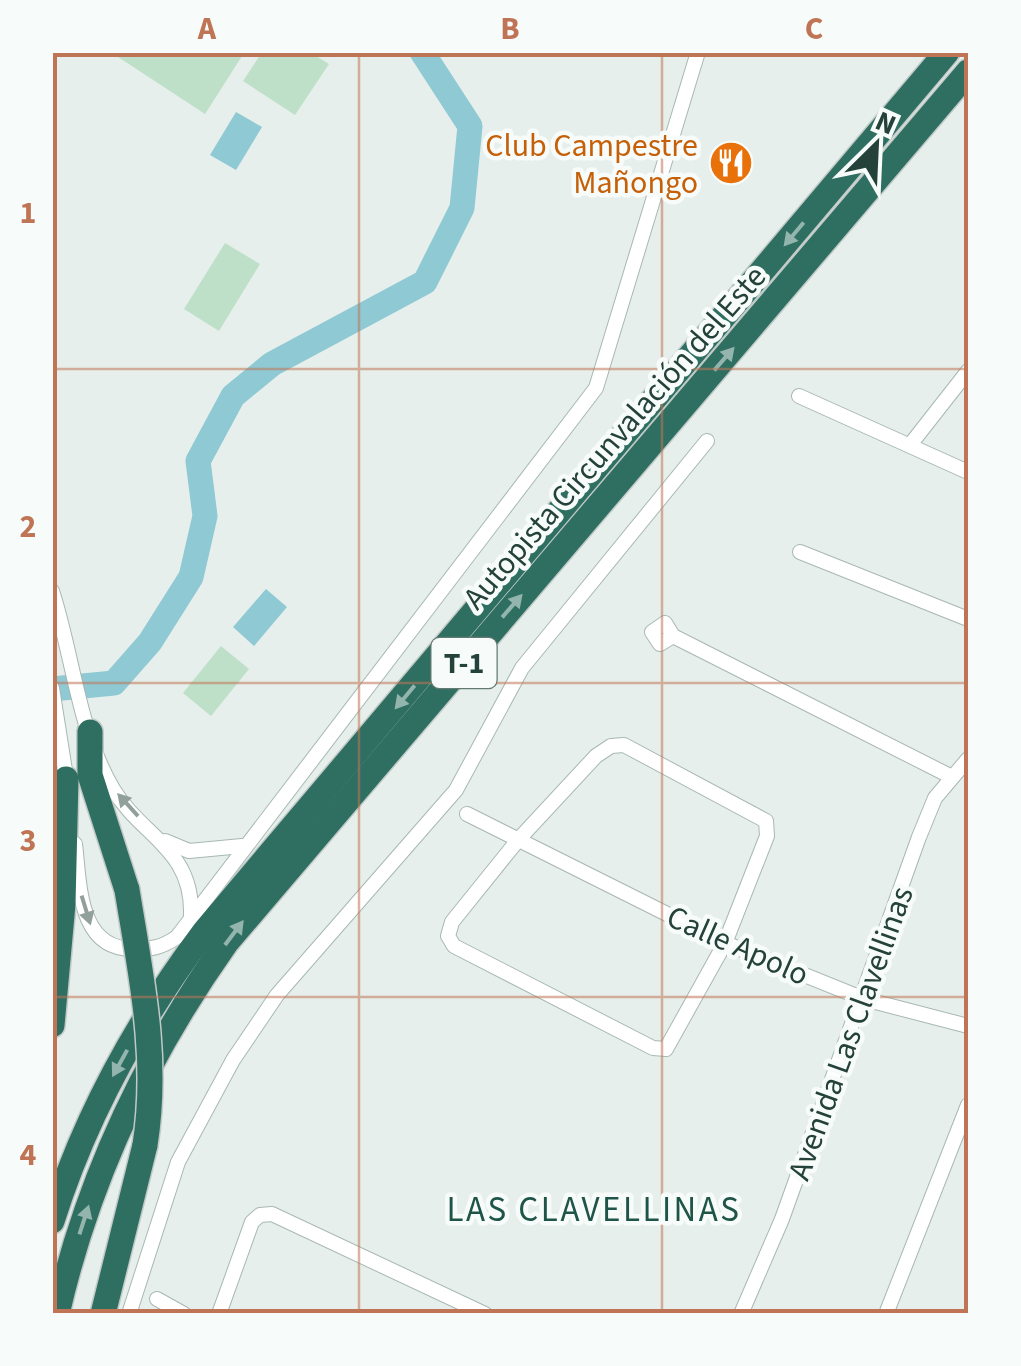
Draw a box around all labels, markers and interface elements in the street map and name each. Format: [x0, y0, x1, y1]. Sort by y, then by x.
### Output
text: A [197, 6, 217, 52]
text: B [500, 6, 520, 52]
text: C [805, 6, 823, 52]
north arrow [826, 95, 926, 195]
text: N [869, 101, 902, 145]
place label: Club Campestre Mañongo [485, 123, 698, 206]
restaurant icon: Club Campestre Mañongo [708, 140, 754, 186]
text: 1 [20, 190, 36, 236]
one-way arrow [784, 222, 806, 247]
street label: Autopista Circunvalación del Este [452, 256, 777, 620]
one-way arrow [712, 346, 734, 371]
text: 2 [20, 504, 36, 550]
one-way arrow [501, 594, 523, 619]
road number: T-1 [432, 638, 496, 688]
one-way arrow [394, 684, 416, 709]
one-way arrow [117, 793, 140, 817]
text: 3 [20, 818, 36, 864]
street label: Avenida Las Clavellinas [776, 880, 925, 1187]
street label: Calle Apolo [659, 894, 816, 998]
one-way arrow [79, 895, 94, 925]
one-way arrow [223, 920, 244, 946]
one-way arrow [111, 1049, 129, 1077]
text: 4 [20, 1132, 37, 1178]
district label: LAS CLAVELLINAS [447, 1185, 741, 1235]
one-way arrow [78, 1205, 93, 1235]

